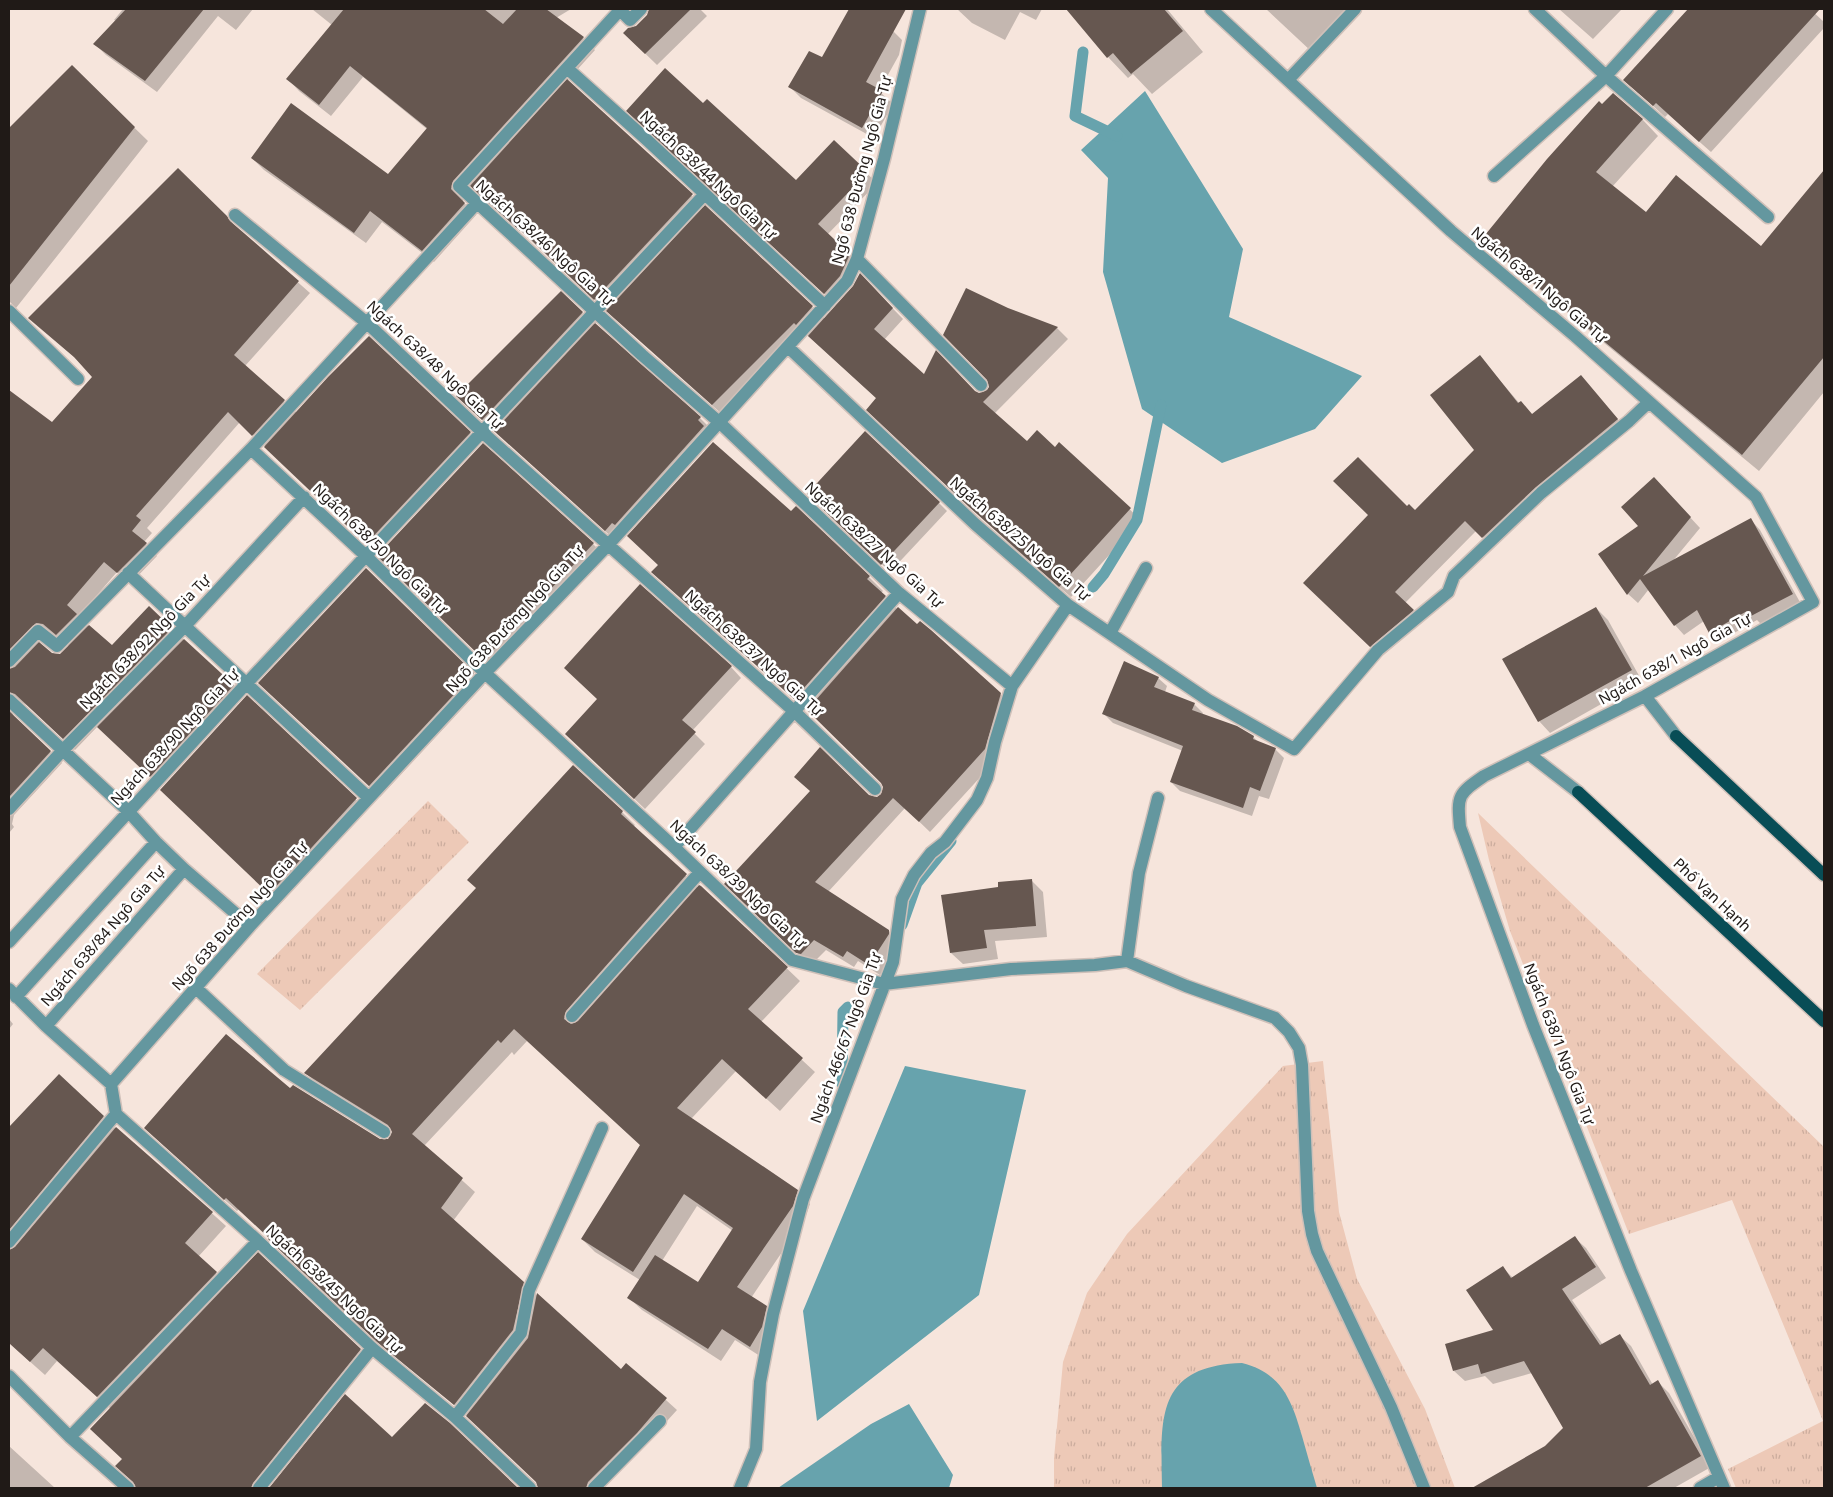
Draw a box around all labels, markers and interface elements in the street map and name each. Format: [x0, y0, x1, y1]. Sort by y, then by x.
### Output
street label: Ngõ 638 Đường Ngô Gia Tự [826, 72, 896, 266]
street label: Ngách 638/44 Ngô Gia Tự [636, 106, 782, 244]
street label: Ngách 638/46 Ngô Gia Tự [472, 175, 620, 311]
street label: Ngách 638/1 Ngô Gia Tự [1467, 221, 1612, 348]
street label: Ngách 638/48 Ngô Gia Tự [363, 296, 509, 434]
street label: Ngách 638/25 Ngô Gia Tự [946, 472, 1096, 605]
street label: Ngách 638/27 Ngô Gia Tự [801, 477, 949, 613]
street label: Ngách 638/50 Ngô Gia Tự [309, 478, 453, 619]
street label: Ngõ 638 Đường Ngô Gia Tự [441, 540, 588, 696]
street label: Ngách 638/92 Ngô Gia Tự [74, 569, 215, 713]
street label: Ngách 638/37 Ngô Gia Tự [681, 585, 829, 721]
street label: Ngách 638/1 Ngô Gia Tự [1595, 607, 1755, 708]
street label: Ngách 638/90 Ngô Gia Tự [106, 663, 244, 809]
street label: Ngách 638/39 Ngô Gia Tự [666, 815, 812, 953]
street label: Ngõ 638 Đường Ngô Gia Tự [167, 836, 312, 994]
street label: Phố Vạn Hạnh [1669, 853, 1756, 936]
street label: Ngách 638/84 Ngô Gia Tự [36, 860, 169, 1010]
street label: Ngách 466/67 Ngô Gia Tự [805, 949, 886, 1126]
street label: Ngách 638/1 Ngô Gia Tự [1520, 960, 1600, 1128]
street label: Ngách 638/45 Ngô Gia Tự [262, 1220, 408, 1358]

